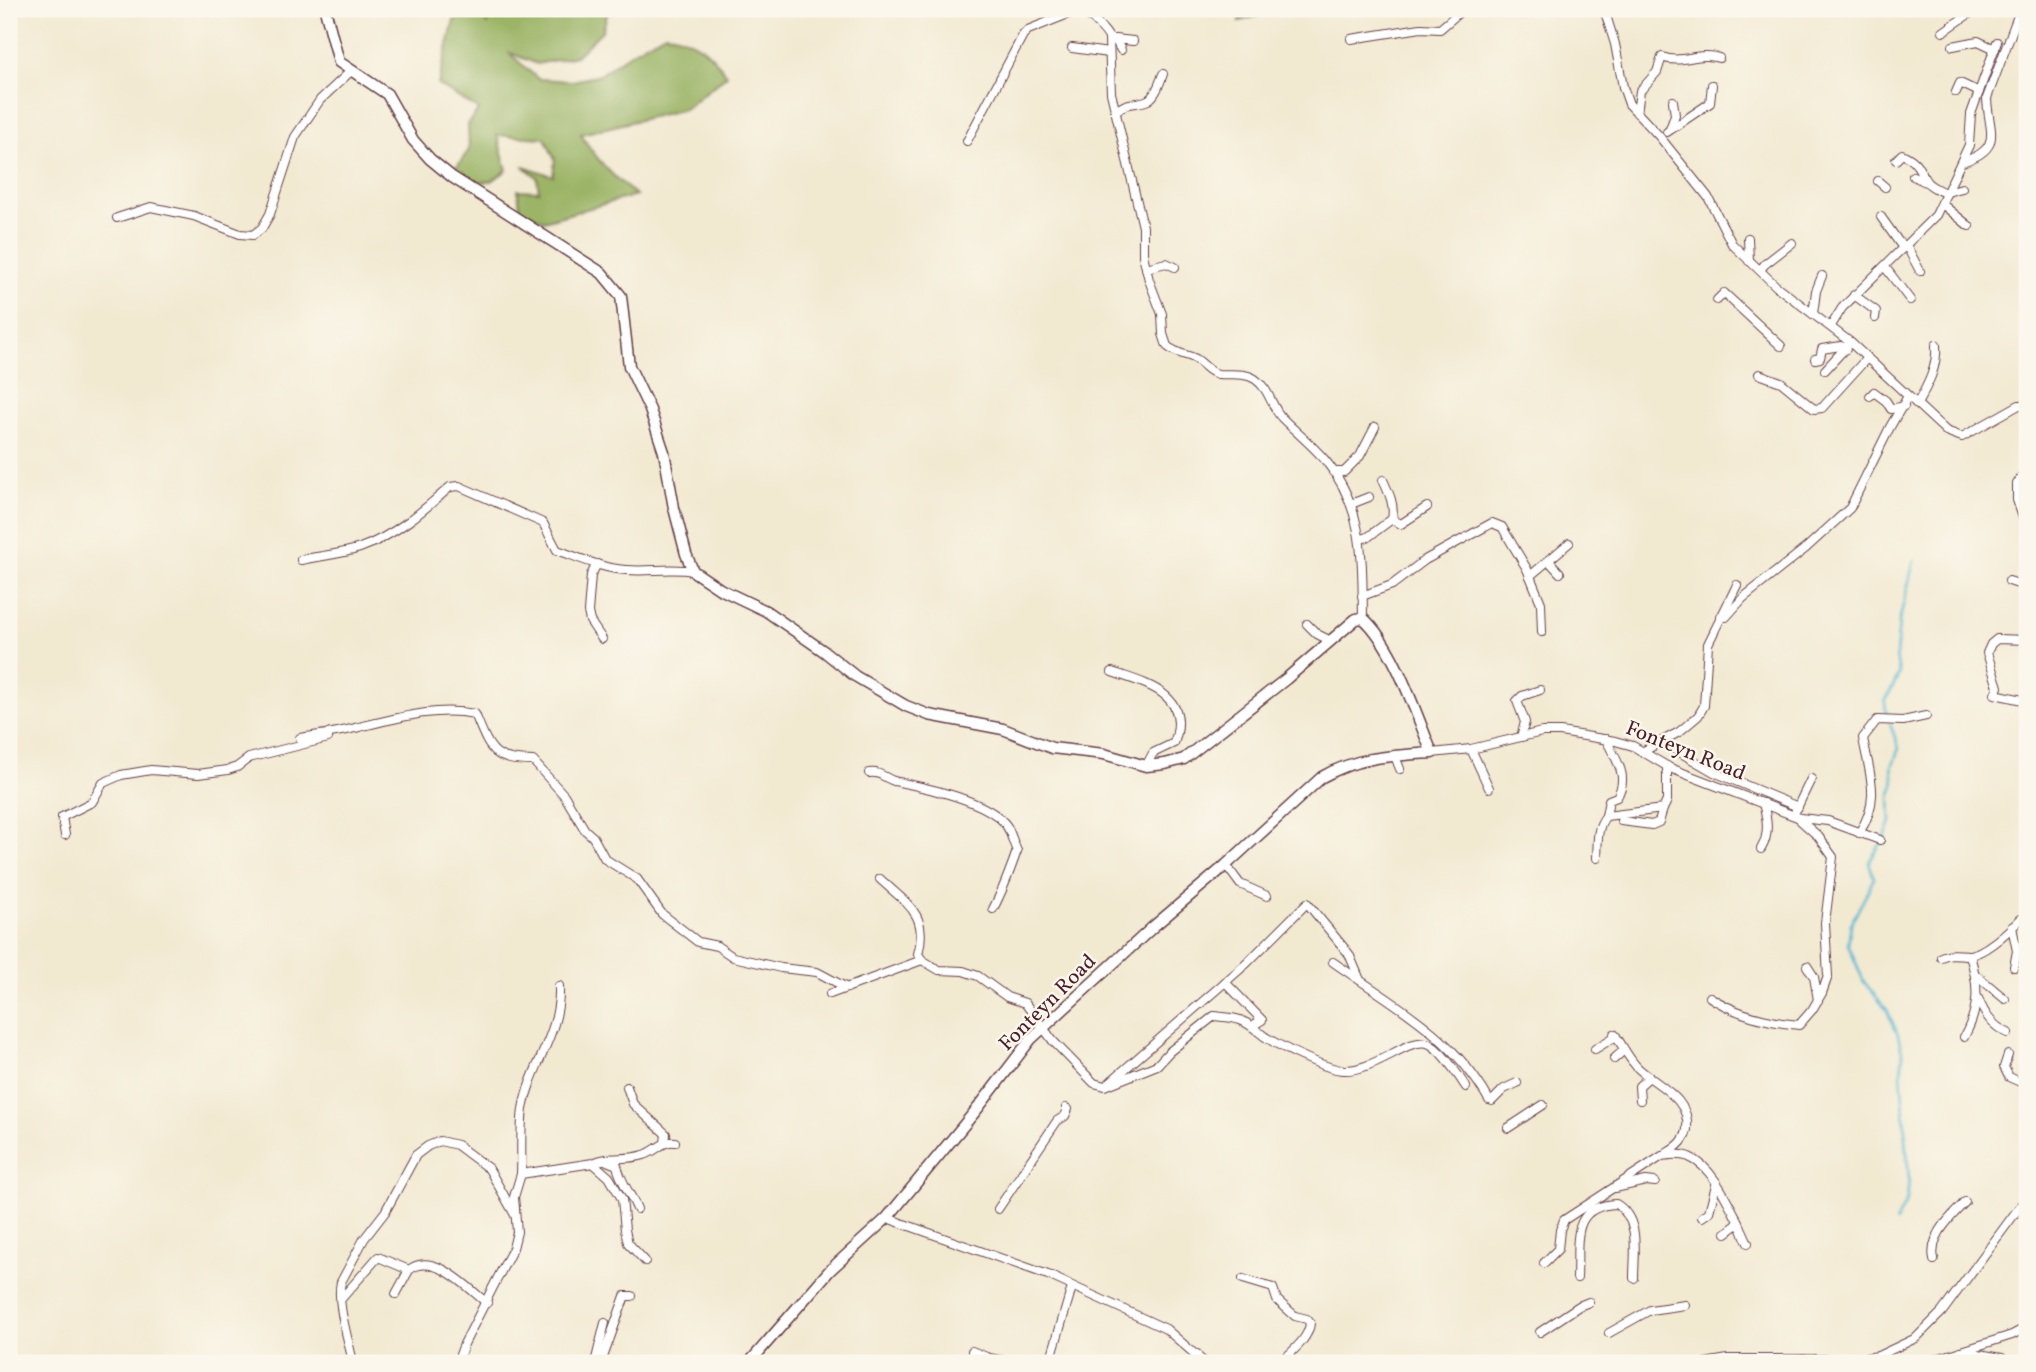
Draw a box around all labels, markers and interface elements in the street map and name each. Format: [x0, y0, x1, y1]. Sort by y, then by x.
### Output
street label: Fonteyn Road [1621, 714, 1750, 789]
street label: Fonteyn Road [993, 948, 1103, 1058]

